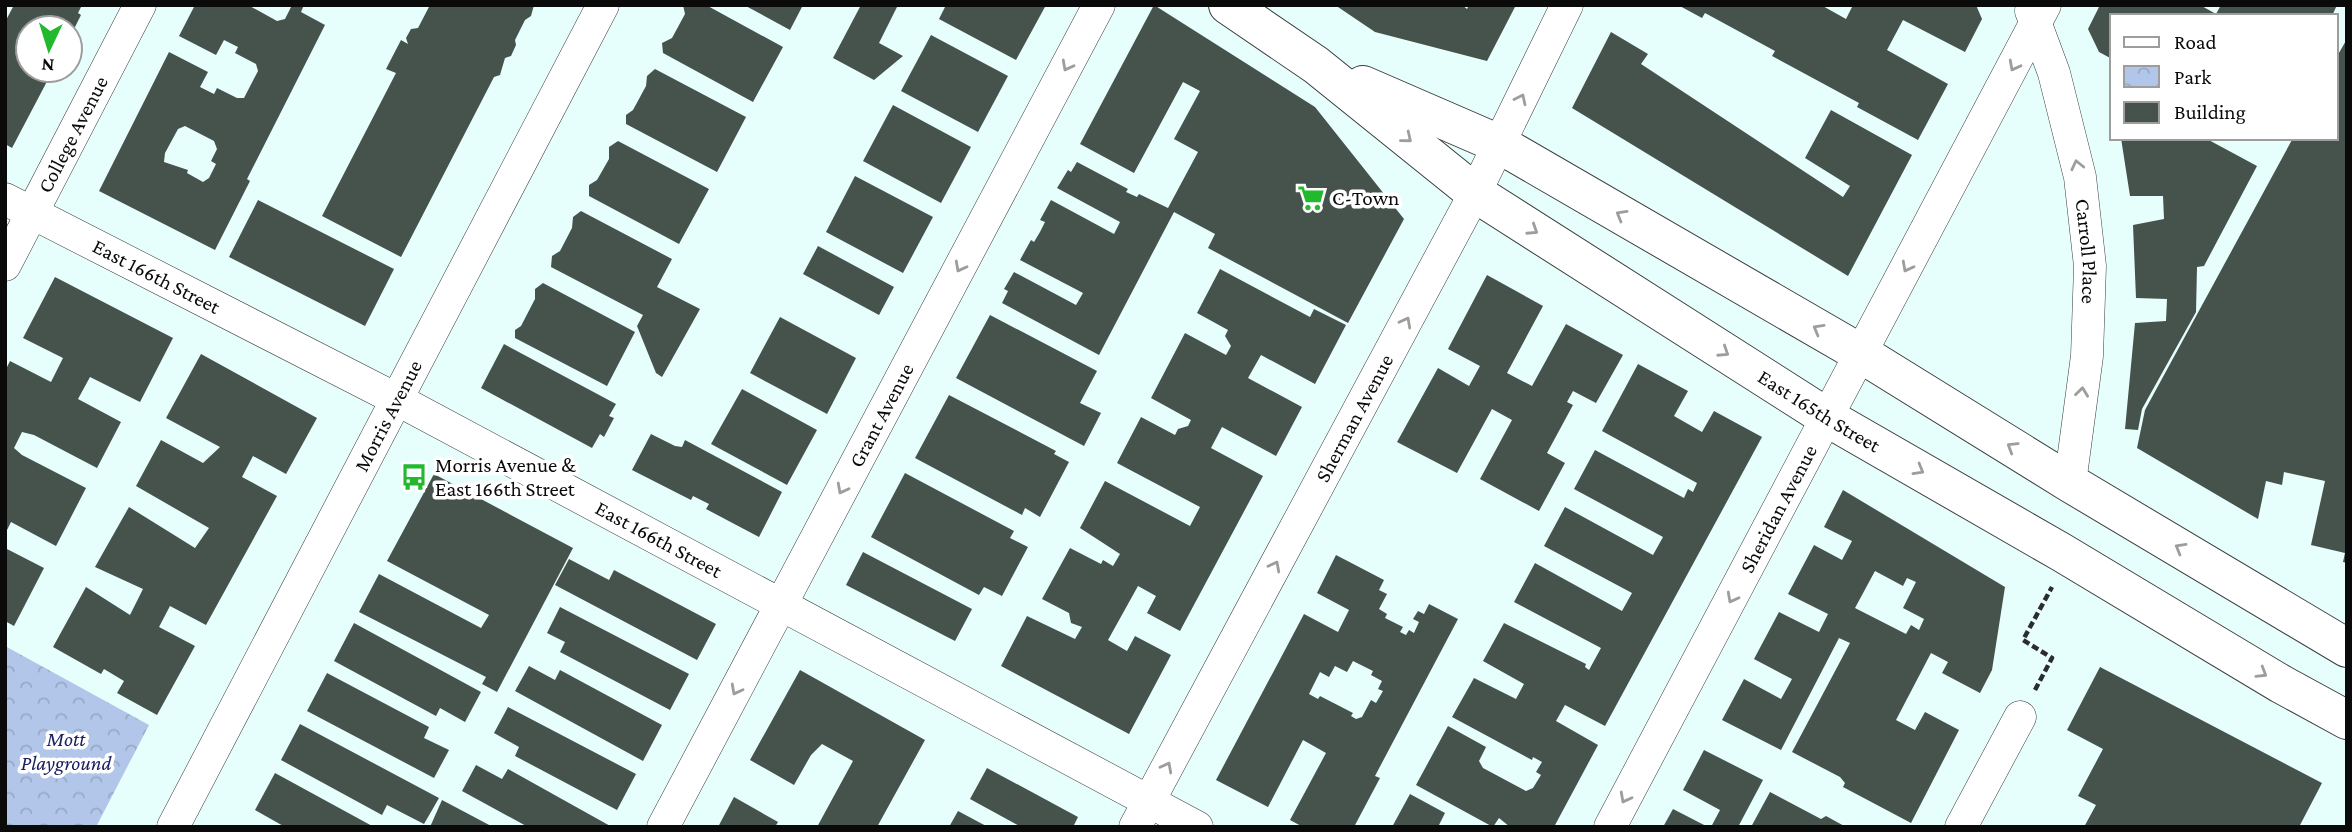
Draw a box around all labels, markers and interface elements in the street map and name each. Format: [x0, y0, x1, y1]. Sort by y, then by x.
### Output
north arrow [14, 14, 84, 84]
legend [2110, 14, 2338, 140]
text: Road [2174, 30, 2217, 54]
text: N [41, 55, 55, 76]
one-way arrow [1062, 58, 1075, 71]
one-way arrow [2009, 59, 2022, 71]
text: Park [2174, 65, 2211, 89]
street label: College Avenue [33, 72, 113, 197]
one-way arrow [1513, 94, 1527, 106]
text: Building [2174, 100, 2246, 124]
one-way arrow [1400, 130, 1412, 143]
one-way arrow [2071, 159, 2085, 171]
supermarket icon: C-Town [1296, 183, 1326, 213]
place label: C-Town [1332, 186, 1399, 210]
street label: Carroll Place [2071, 197, 2102, 304]
one-way arrow [1615, 210, 1628, 223]
one-way arrow [1525, 221, 1538, 234]
street label: East 166th Street [89, 234, 225, 319]
one-way arrow [955, 259, 969, 272]
one-way arrow [1902, 259, 1915, 272]
one-way arrow [1397, 317, 1411, 330]
one-way arrow [1813, 324, 1826, 337]
one-way arrow [1717, 344, 1730, 357]
street label: Sherman Avenue [1310, 350, 1398, 486]
street label: Morris Avenue [349, 356, 427, 476]
street label: Grant Avenue [844, 359, 919, 471]
street label: East 165th Street [1754, 365, 1885, 458]
one-way arrow [2075, 386, 2090, 397]
street label: Sheridan Avenue [1735, 441, 1822, 577]
one-way arrow [2007, 443, 2020, 456]
place label: Morris Avenue & East 166th Street [435, 453, 576, 501]
bus stop icon: Morris Avenue & East 166th Street [399, 462, 429, 492]
one-way arrow [1912, 462, 1924, 475]
one-way arrow [837, 482, 851, 494]
street label: East 166th Street [591, 496, 727, 583]
one-way arrow [2174, 543, 2187, 556]
one-way arrow [1267, 561, 1280, 573]
one-way arrow [1727, 591, 1740, 603]
one-way arrow [2254, 665, 2267, 678]
one-way arrow [730, 683, 744, 695]
park label: Mott Playground [21, 727, 112, 775]
one-way arrow [1159, 761, 1173, 774]
one-way arrow [1620, 791, 1633, 804]

